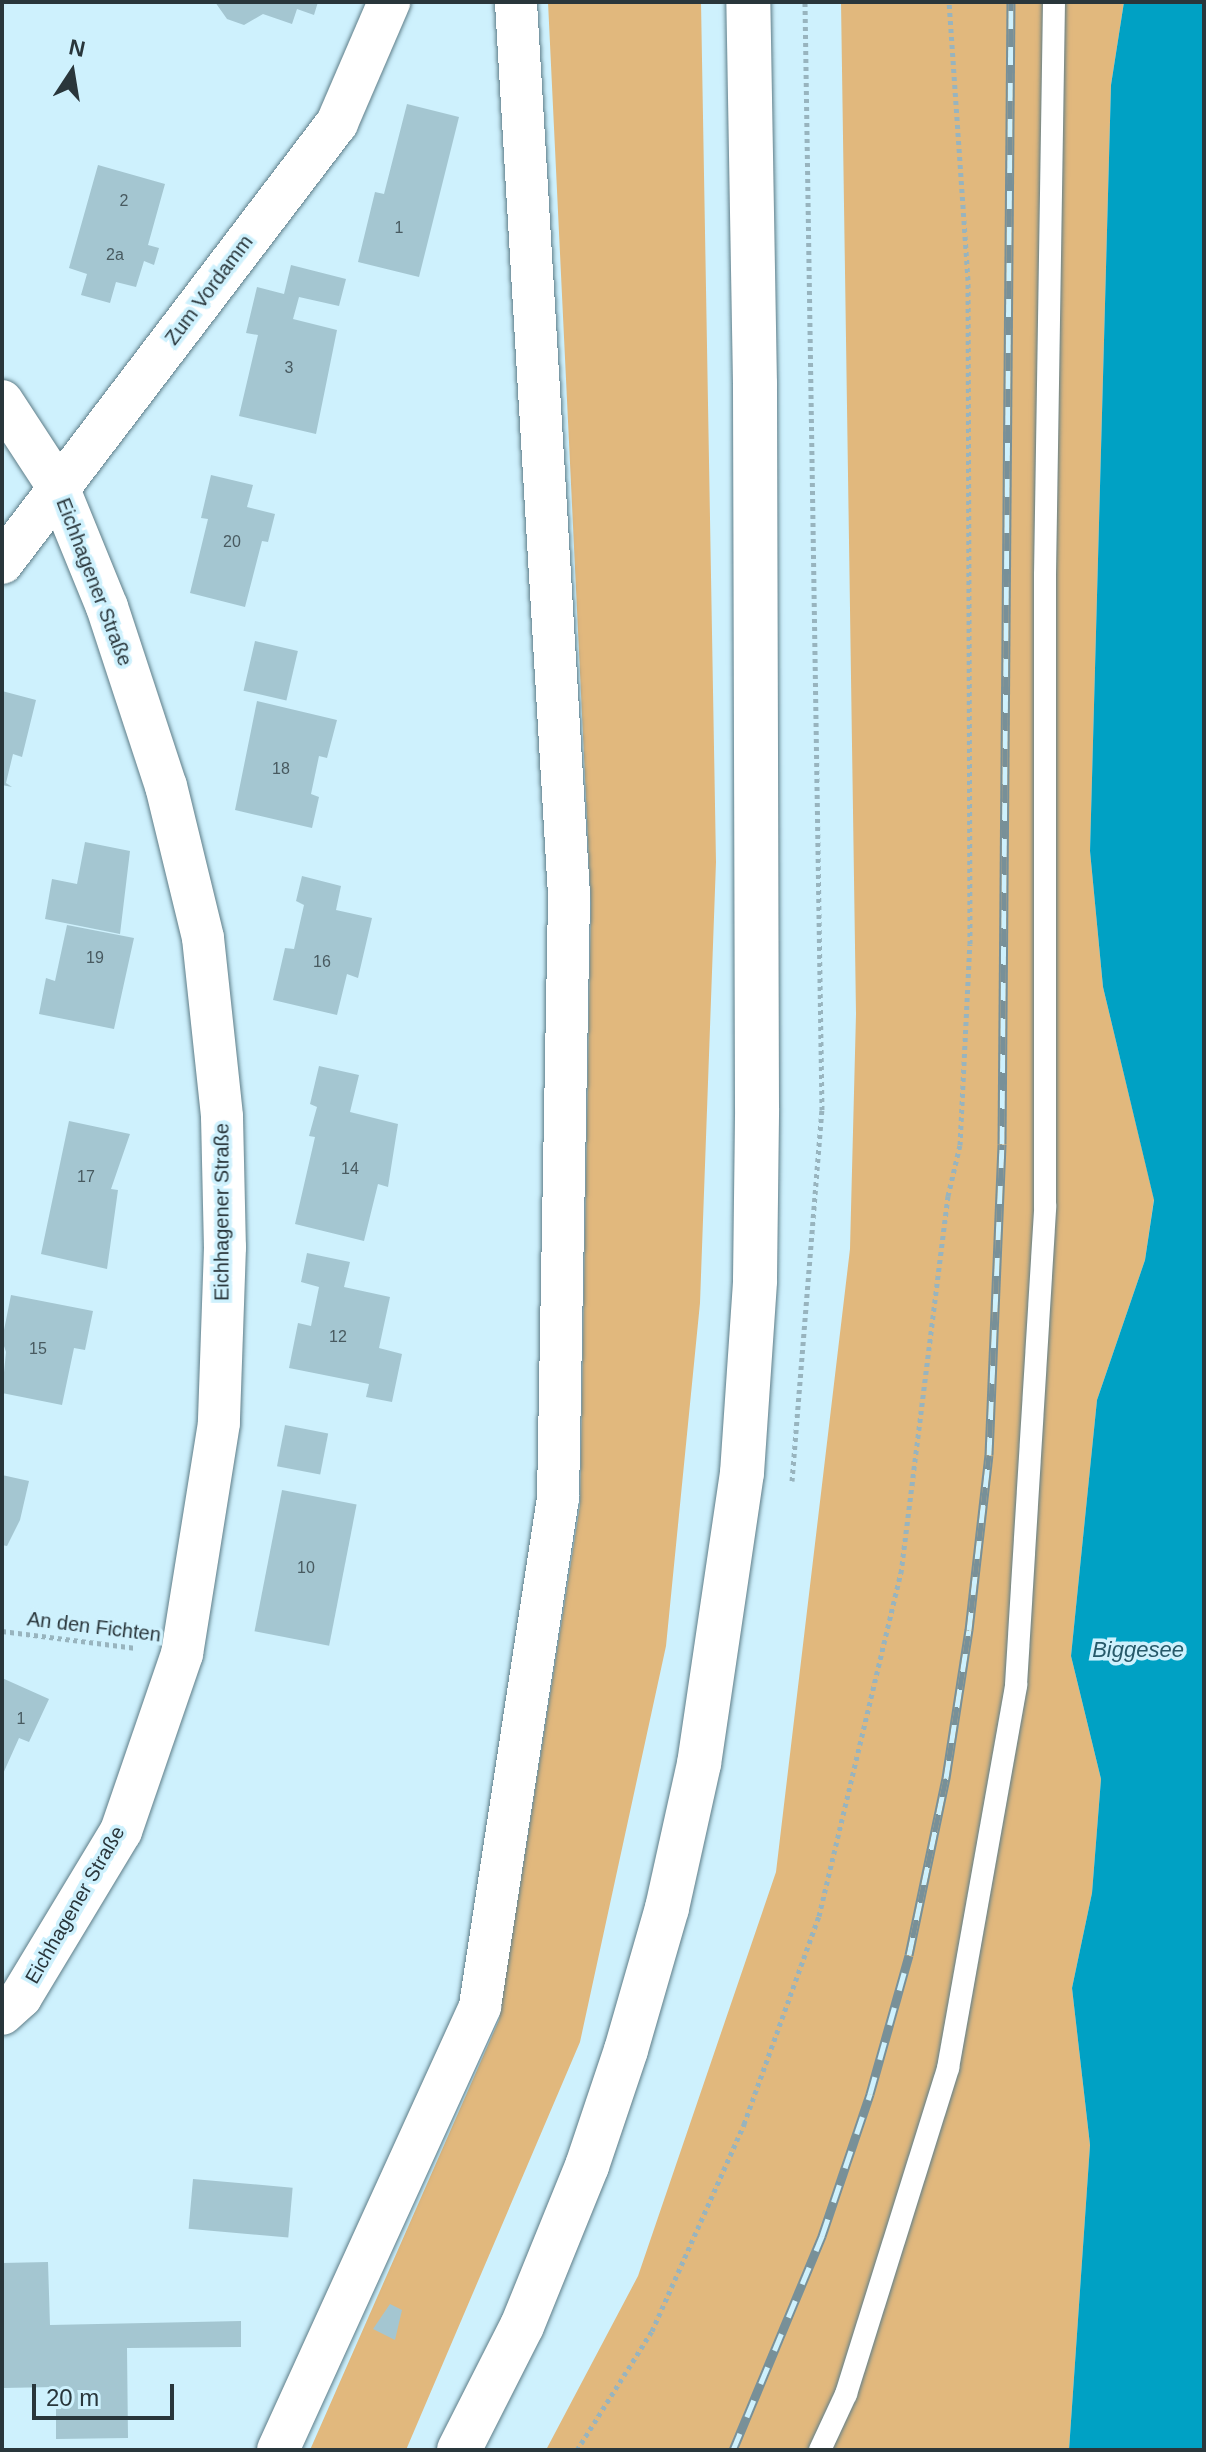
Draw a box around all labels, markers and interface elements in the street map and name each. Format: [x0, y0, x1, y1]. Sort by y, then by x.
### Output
north arrow [32, 32, 112, 112]
text: N [67, 34, 87, 62]
house number: 2 [120, 191, 128, 211]
house number: 1 [395, 218, 403, 238]
street label: Zum Vordamm [160, 230, 258, 350]
house number: 2a [106, 245, 124, 265]
house number: 3 [285, 358, 293, 378]
street label: Eichhagener Straße [51, 495, 137, 669]
house number: 20 [223, 532, 241, 552]
house number: 18 [272, 759, 290, 779]
house number: 19 [86, 948, 104, 968]
house number: 16 [313, 952, 331, 972]
street label: Eichhagener Straße [210, 1123, 234, 1301]
house number: 14 [341, 1159, 359, 1179]
house number: 17 [77, 1167, 95, 1187]
house number: 12 [329, 1327, 347, 1347]
house number: 15 [29, 1339, 47, 1359]
house number: 10 [297, 1558, 315, 1578]
street label: An den Fichten [26, 1607, 162, 1647]
water label: Biggesee [1092, 1637, 1184, 1663]
house number: 1 [17, 1709, 25, 1729]
street label: Eichhagener Straße [20, 1822, 130, 1988]
scale bar [36, 2368, 178, 2418]
text: 20 m [46, 2384, 99, 2411]

